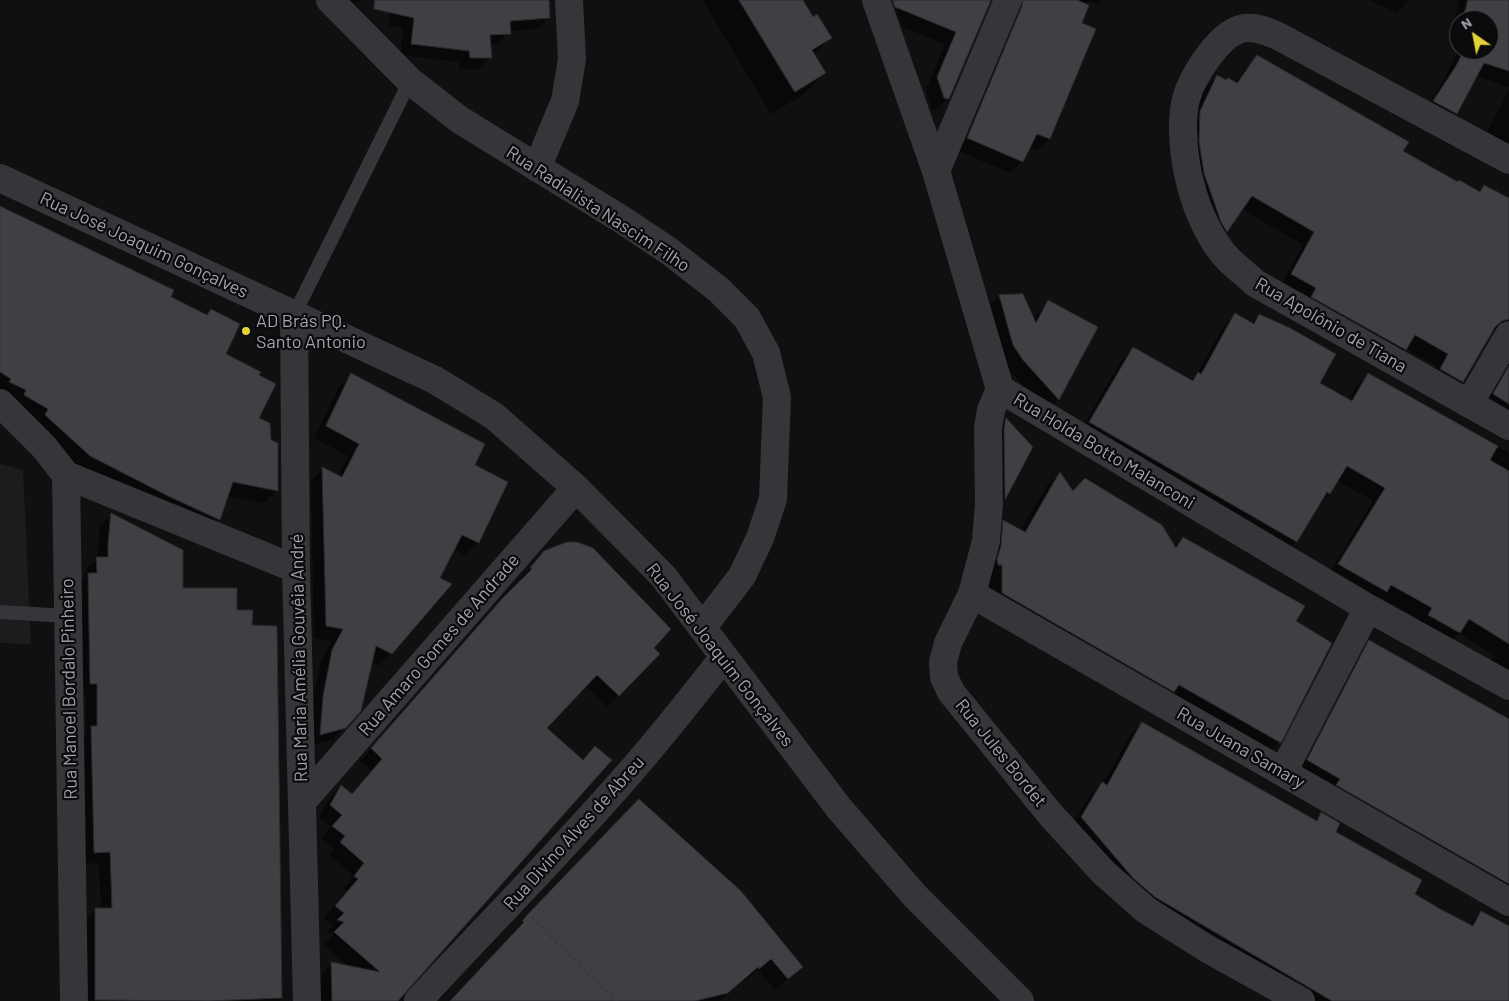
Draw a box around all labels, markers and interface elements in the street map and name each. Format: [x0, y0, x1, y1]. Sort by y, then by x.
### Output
north arrow [1449, 10, 1499, 60]
text: N [1458, 13, 1475, 33]
street label: Rua Radialista Nascim Filho [502, 141, 694, 277]
street label: Rua José Joaquim Gonçalves [37, 187, 251, 303]
street label: Rua Apolônio de Tiana [1251, 273, 1411, 377]
place label: AD Brás PQ. Santo Antonio [256, 310, 366, 352]
marker: AD Brás PQ. Santo Antonio [240, 325, 252, 337]
street label: Rua Holda Botto Malanconi [1010, 388, 1198, 514]
street label: Rua Maria Amélia Gouvêia André [286, 534, 312, 782]
street label: Rua Amaro Gomes de Andrade [354, 550, 524, 740]
street label: Rua José Joaquim Gonçalves [642, 559, 798, 751]
street label: Rua Manoel Bordalo Pinheiro [56, 578, 82, 800]
street label: Rua Jules Bordet [951, 695, 1051, 811]
street label: Rua Juana Samary [1173, 703, 1309, 793]
street label: Rua Divino Alves de Abreu [499, 752, 649, 914]

